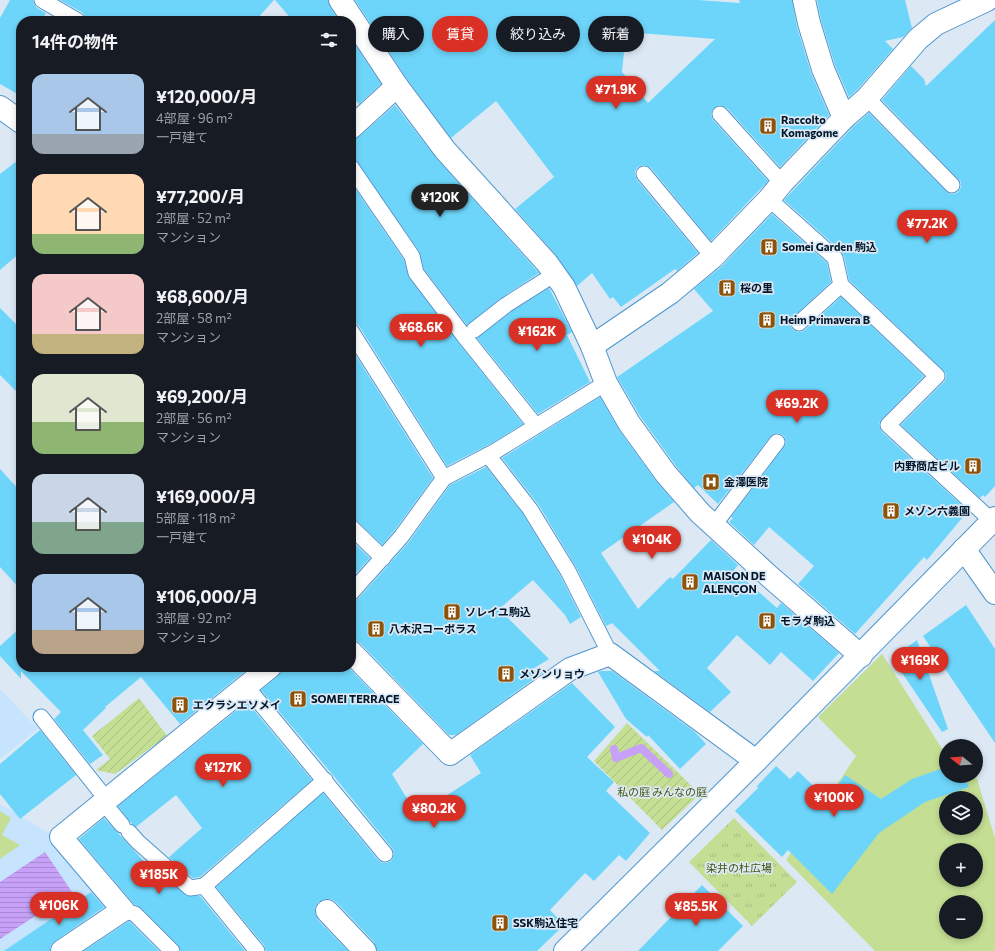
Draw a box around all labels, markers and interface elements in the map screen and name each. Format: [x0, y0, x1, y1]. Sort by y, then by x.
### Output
chip: 購入 [368, 16, 424, 52]
chip: 賃貸 [432, 16, 488, 52]
chip: 絞り込み [496, 16, 580, 52]
chip: 新着 [588, 16, 644, 52]
icon: filters [318, 29, 340, 51]
text: 14件の物件 [32, 31, 118, 52]
pin: ¥71.9K [583, 76, 649, 110]
text: ¥71.9K [595, 81, 637, 97]
text: ¥120,000/月 [156, 86, 258, 107]
icon: home [64, 90, 112, 138]
text: 4部屋 · 96 m² [156, 110, 233, 126]
place label: Raccolto Komagome [781, 113, 838, 139]
building icon: Raccolto Komagome [758, 116, 778, 136]
text: 一戸建て [156, 129, 208, 145]
pin: ¥120K [412, 184, 468, 218]
text: ¥77,200/月 [156, 186, 245, 207]
text: ¥120K [420, 189, 460, 205]
icon: home [64, 190, 112, 238]
text: 2部屋 · 52 m² [156, 210, 231, 226]
pin: ¥77.2K [894, 210, 960, 244]
text: ¥77.2K [906, 215, 948, 231]
text: マンション [156, 229, 221, 245]
building icon: Somei Garden 駒込 [759, 237, 779, 257]
place label: Somei Garden 駒込 [782, 240, 877, 253]
building icon: 桜の里 [717, 278, 737, 298]
place label: 桜の里 [740, 281, 773, 294]
text: ¥68,600/月 [156, 286, 249, 307]
icon: home [64, 290, 112, 338]
text: 2部屋 · 58 m² [156, 310, 232, 326]
building icon: Heim Primavera B [757, 310, 777, 330]
place label: Heim Primavera B [780, 313, 870, 326]
pin: ¥68.6K [388, 314, 454, 348]
pin: ¥162K [509, 318, 565, 352]
text: ¥68.6K [399, 319, 443, 335]
text: ¥162K [518, 323, 556, 339]
text: マンション [156, 329, 221, 345]
text: ¥69,200/月 [156, 386, 248, 407]
icon: home [64, 390, 112, 438]
pin: ¥69.2K [764, 390, 830, 424]
text: ¥69.2K [775, 395, 819, 411]
text: 2部屋 · 56 m² [156, 410, 232, 426]
text: マンション [156, 429, 221, 445]
building icon: 内野商店ビル [963, 456, 983, 476]
place label: 内野商店ビル [894, 459, 960, 472]
hospital icon: 金澤医院 [701, 472, 721, 492]
place label: 金澤医院 [724, 475, 768, 488]
text: ¥169,000/月 [156, 486, 257, 507]
icon: home [64, 490, 112, 538]
building icon: メゾン六義園 [881, 501, 901, 521]
place label: メゾン六義園 [904, 504, 970, 517]
text: 5部屋 · 118 m² [156, 510, 236, 526]
pin: ¥104K [624, 526, 680, 560]
text: 一戸建て [156, 529, 208, 545]
text: ¥104K [632, 531, 672, 547]
place label: MAISON DE ALENÇON [703, 569, 766, 595]
building icon: MAISON DE ALENÇON [680, 572, 700, 592]
text: ¥106,000/月 [156, 586, 258, 607]
icon: home [64, 590, 112, 638]
building icon: ソレイユ駒込 [442, 602, 462, 622]
place label: ソレイユ駒込 [465, 605, 531, 618]
text: 3部屋 · 92 m² [156, 610, 232, 626]
building icon: モラダ駒込 [757, 611, 777, 631]
place label: モラダ駒込 [780, 614, 835, 627]
building icon: 八木沢コーポラス [366, 619, 386, 639]
place label: 八木沢コーポラス [389, 622, 477, 635]
text: マンション [156, 629, 221, 645]
pin: ¥169K [892, 647, 948, 681]
text: ¥169K [900, 652, 940, 668]
building icon: メゾンリョウ [496, 664, 516, 684]
place label: メゾンリョウ [519, 667, 585, 680]
building icon: SOMEI TERRACE [288, 689, 308, 709]
place label: SOMEI TERRACE [311, 692, 400, 705]
building icon: エクラシエソメイ [170, 695, 190, 715]
place label: エクラシエソメイ [193, 698, 281, 711]
north arrow [939, 739, 983, 783]
map controls [939, 739, 983, 939]
pin: ¥127K [195, 754, 251, 788]
text: ¥127K [204, 759, 242, 775]
pin: ¥100K [806, 784, 862, 818]
park label: 私の庭 みんなの庭 [617, 785, 707, 798]
text: ¥100K [814, 789, 854, 805]
button: layers [939, 791, 983, 835]
pin: ¥80.2K [401, 795, 467, 829]
text: ¥80.2K [412, 800, 456, 816]
button: + [939, 843, 983, 887]
pin: ¥185K [131, 861, 187, 895]
park label: 染井の杜広場 [706, 861, 772, 874]
text: ¥185K [140, 866, 178, 882]
pin: ¥106K [31, 892, 87, 926]
pin: ¥85.5K [663, 893, 729, 927]
button: − [939, 895, 983, 939]
text: ¥106K [39, 897, 79, 913]
text: ¥85.5K [674, 898, 718, 914]
building icon: SSK駒込住宅 [490, 913, 510, 933]
place label: SSK駒込住宅 [513, 916, 578, 929]

